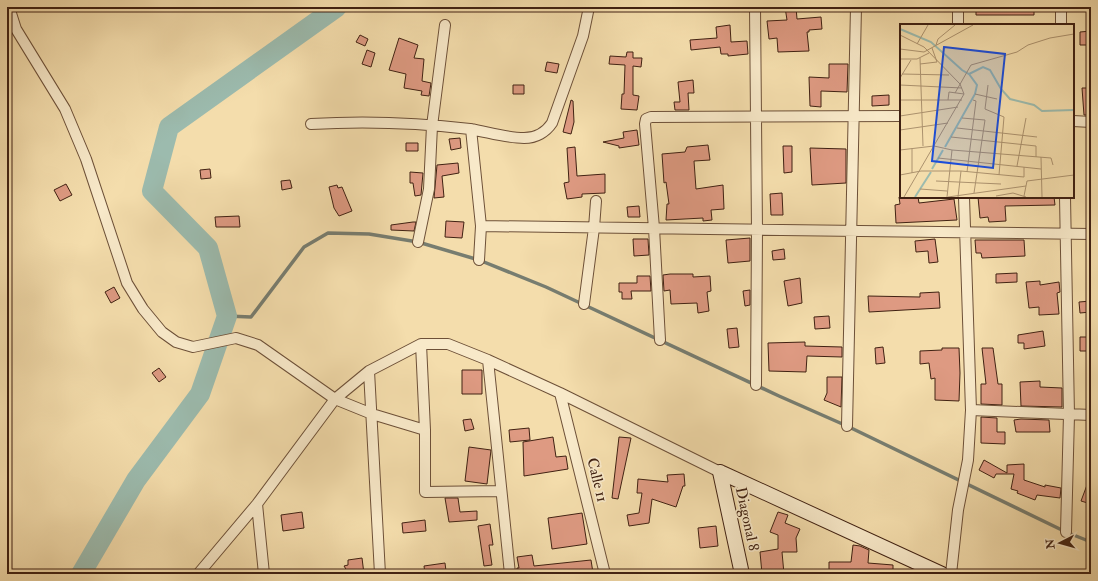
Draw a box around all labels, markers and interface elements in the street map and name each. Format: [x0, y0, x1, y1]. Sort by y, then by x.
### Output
inset map [900, 24, 1074, 198]
street label: Calle 11 [582, 456, 612, 504]
street label: Diagonal 8 [731, 485, 763, 553]
north arrow [1040, 523, 1080, 563]
text: N [1043, 537, 1058, 551]

